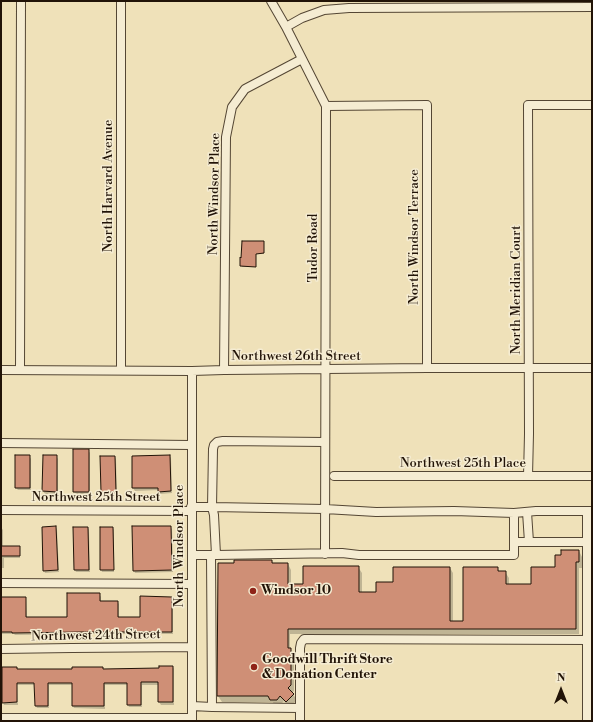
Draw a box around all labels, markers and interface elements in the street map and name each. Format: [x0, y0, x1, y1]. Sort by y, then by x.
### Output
street label: North Harvard Avenue [101, 120, 117, 252]
street label: North Windsor Place [206, 133, 224, 255]
street label: North Windsor Terrace [407, 169, 423, 305]
street label: Tudor Road [306, 214, 322, 282]
street label: North Meridian Court [509, 225, 525, 355]
street label: Northwest 26th Street [231, 349, 361, 365]
street label: Northwest 25th Place [400, 456, 526, 472]
street label: North Windsor Place [172, 485, 188, 607]
street label: Northwest 25th Street [32, 490, 160, 506]
place label: Windsor 10 [261, 583, 331, 599]
marker: Windsor 10 [248, 586, 258, 596]
street label: Northwest 24th Street [31, 627, 161, 645]
place label: Goodwill Thrift Store & Donation Center [262, 652, 393, 683]
marker: Goodwill Thrift Store & Donation Center [249, 662, 259, 672]
north arrow [541, 670, 581, 710]
text: N [557, 671, 565, 685]

